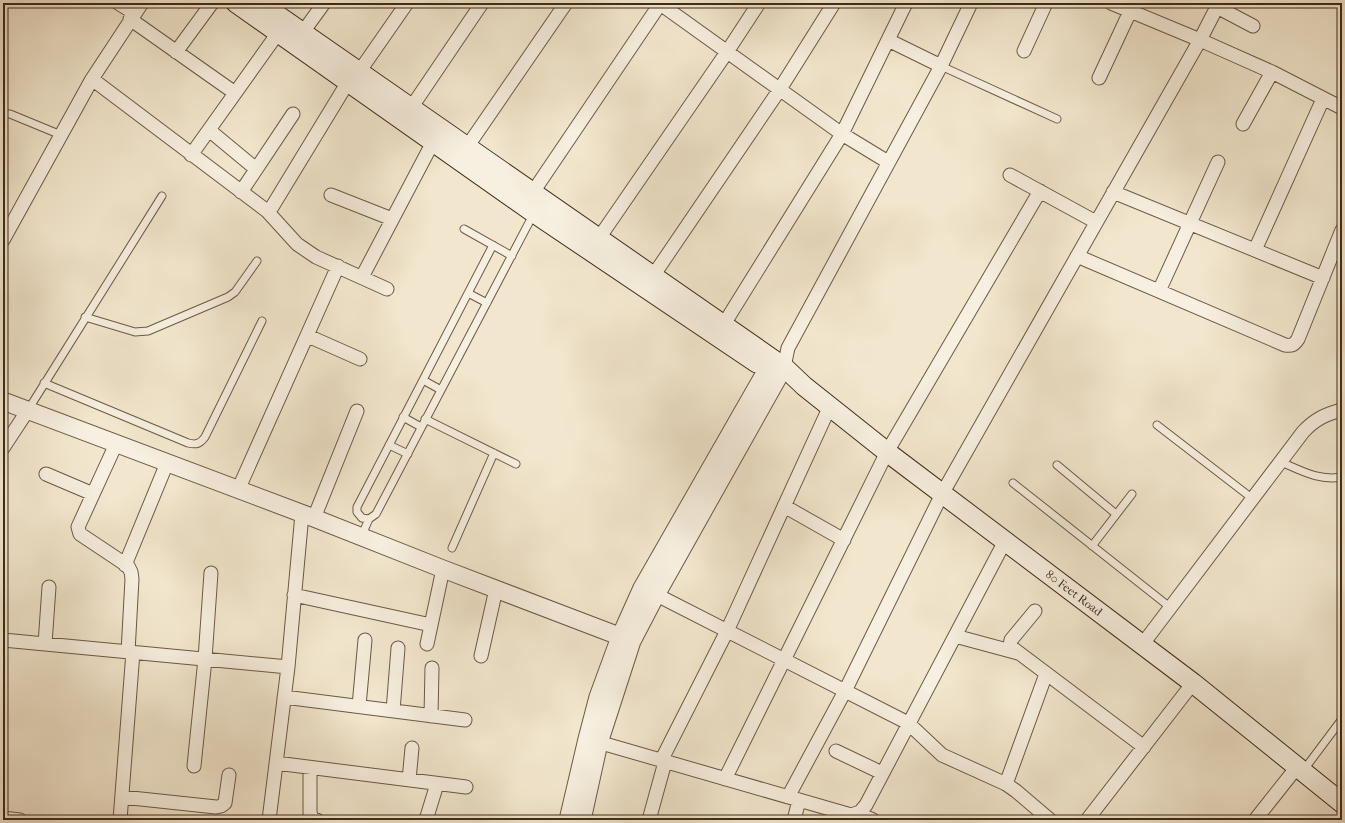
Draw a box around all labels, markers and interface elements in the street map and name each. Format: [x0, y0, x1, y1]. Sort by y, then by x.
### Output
street label: 80 Feet Road [1043, 567, 1105, 619]

